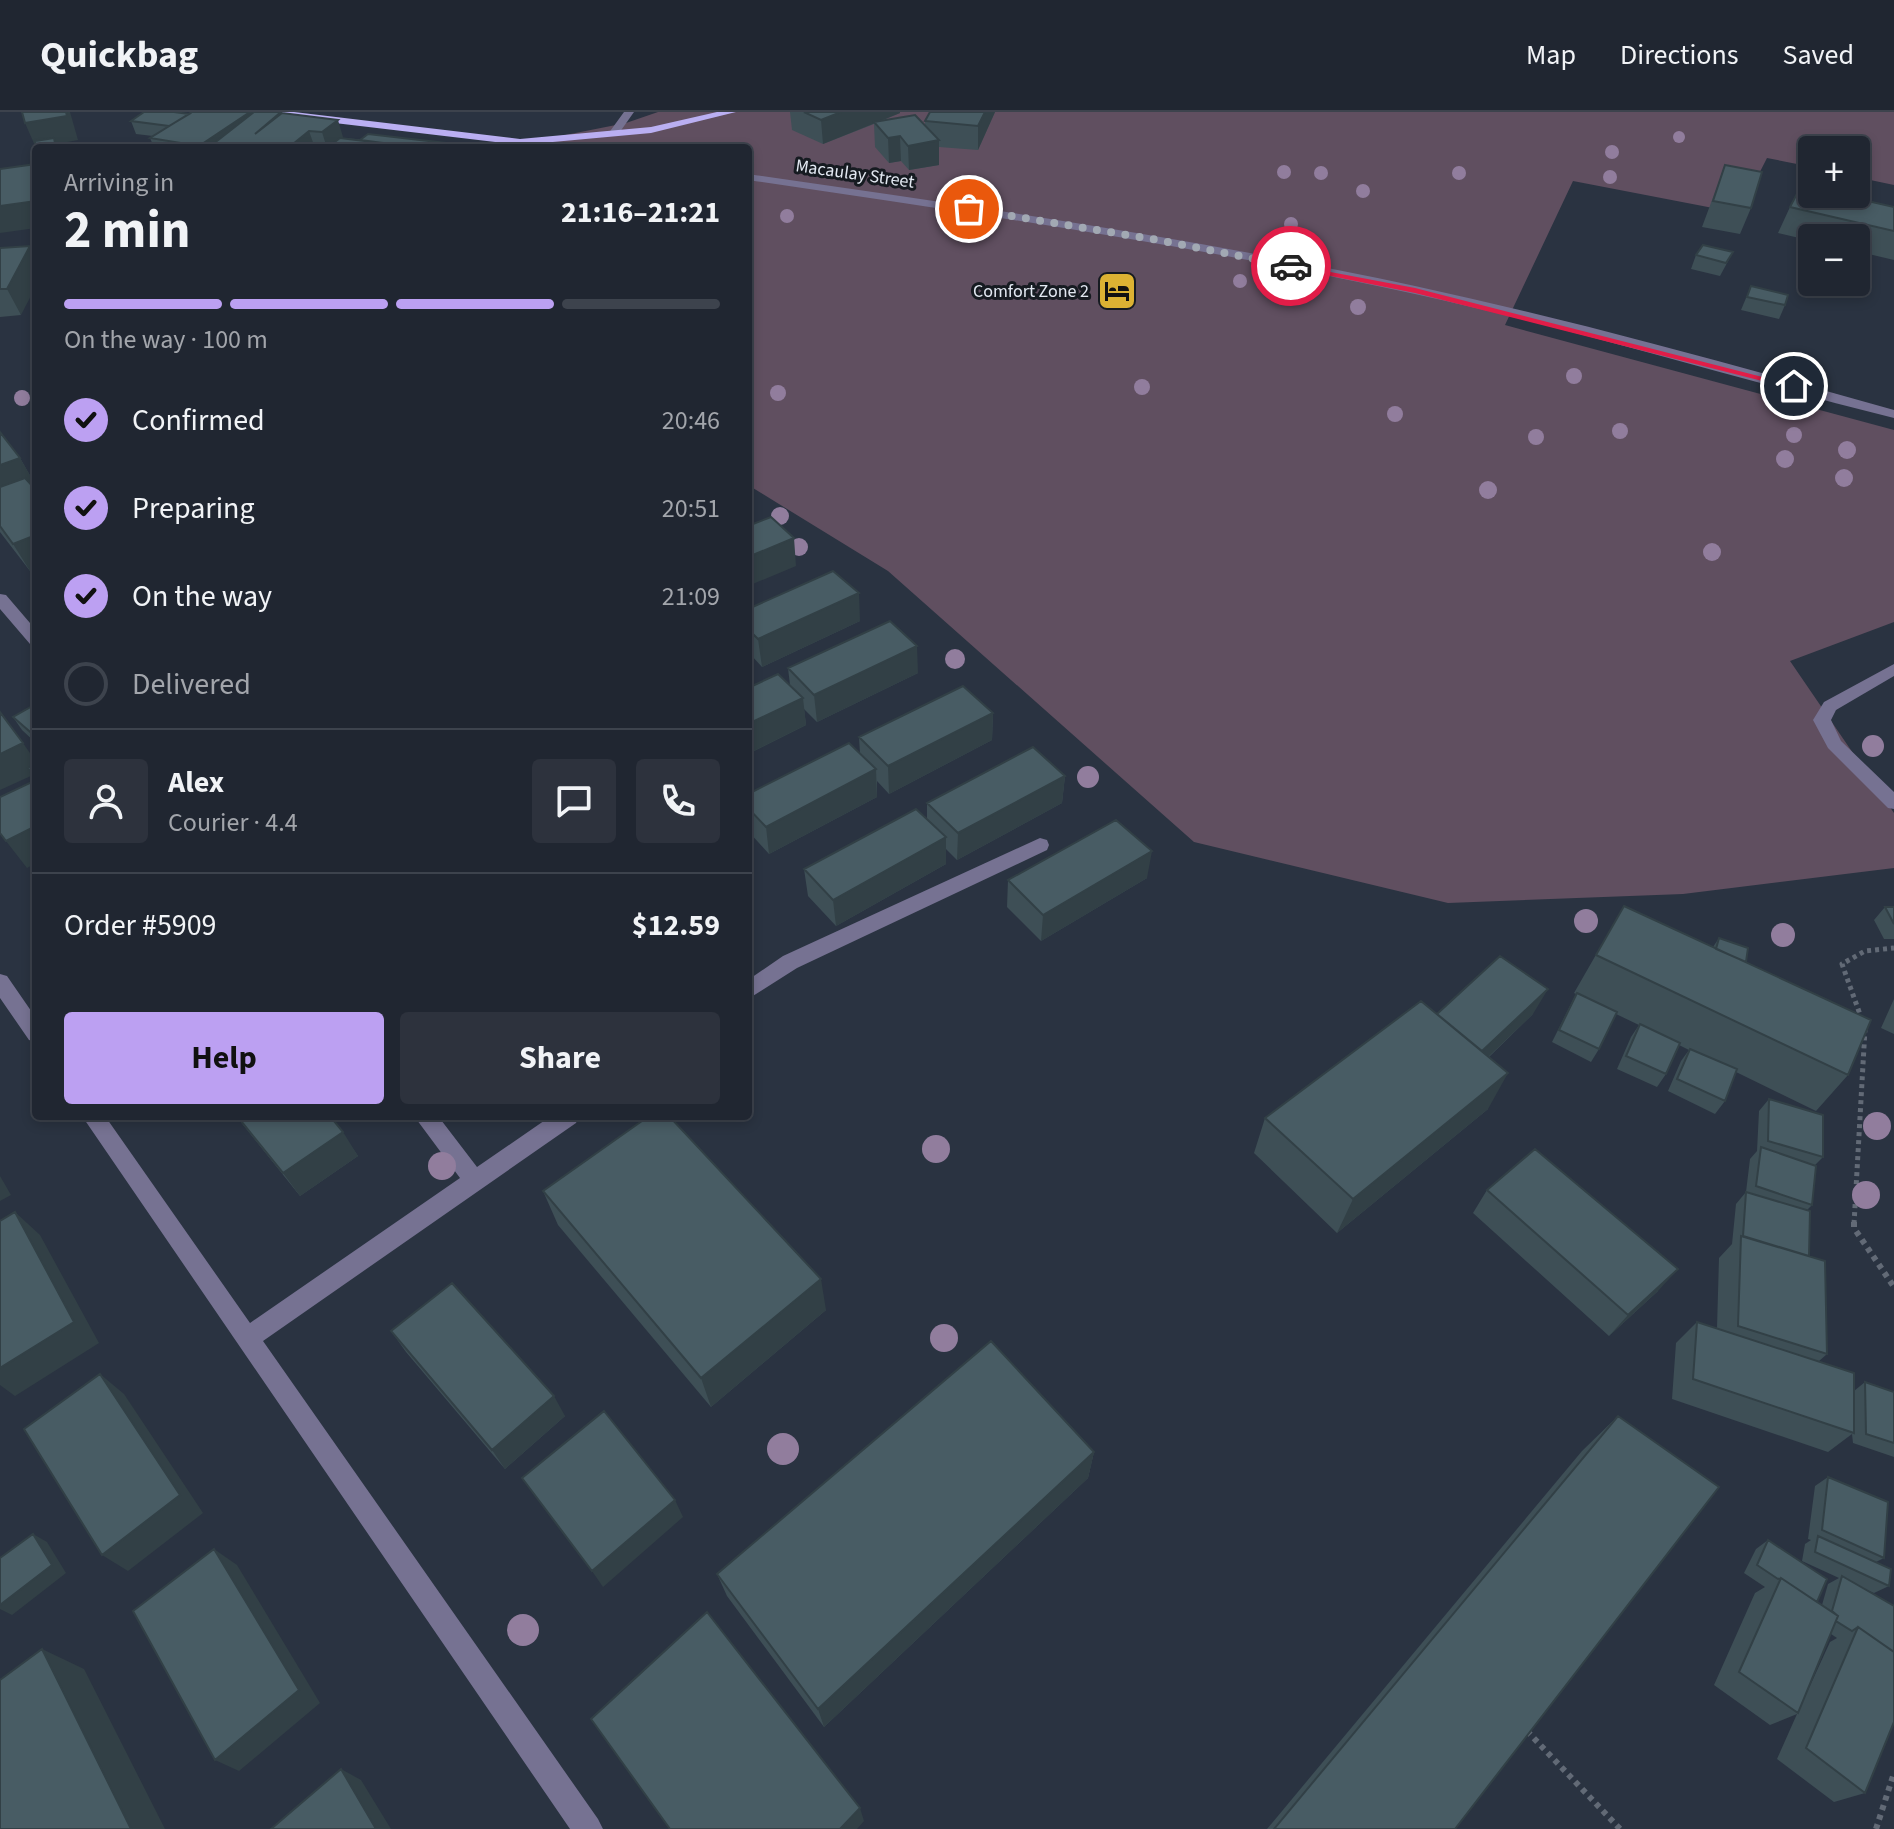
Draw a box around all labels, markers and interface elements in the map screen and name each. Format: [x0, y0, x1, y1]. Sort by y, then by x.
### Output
text: Quickbag [40, 28, 198, 82]
text: Map [1526, 35, 1576, 75]
text: Directions [1620, 35, 1739, 75]
text: Saved [1783, 35, 1854, 75]
map controls [1798, 136, 1870, 296]
button: + [1798, 136, 1870, 208]
street label: Macaulay Street [794, 153, 916, 195]
text: Arriving in [64, 164, 174, 201]
pin [935, 175, 1003, 243]
icon: bag [947, 187, 991, 231]
text: 21:16–21:21 [561, 191, 720, 234]
text: 2 min [64, 194, 191, 268]
button: − [1798, 224, 1870, 296]
courier [1251, 226, 1331, 306]
icon: car [1269, 244, 1313, 288]
hotel icon: Comfort Zone 2 [1096, 270, 1138, 312]
place label: Comfort Zone 2 [973, 279, 1089, 304]
text: On the way · 100 m [64, 321, 268, 358]
pin [1760, 352, 1828, 420]
icon: home [1772, 364, 1816, 408]
icon: check [64, 398, 108, 442]
text: Confirmed [132, 399, 265, 442]
text: 20:46 [662, 402, 720, 439]
icon: check [64, 486, 108, 530]
text: Preparing [132, 487, 255, 530]
text: 20:51 [662, 490, 720, 527]
icon: check [64, 574, 108, 618]
text: On the way [132, 575, 272, 618]
text: 21:09 [662, 578, 720, 615]
text: Delivered [132, 663, 251, 706]
button: person [64, 759, 148, 843]
button: chat [532, 759, 616, 843]
button: phone [636, 759, 720, 843]
text: Alex [168, 761, 224, 804]
text: Courier · 4.4 [168, 804, 298, 841]
text: Order #5909 [64, 904, 217, 947]
text: $12.59 [632, 904, 720, 947]
button: Help [64, 1012, 384, 1104]
button: Share [400, 1012, 720, 1104]

